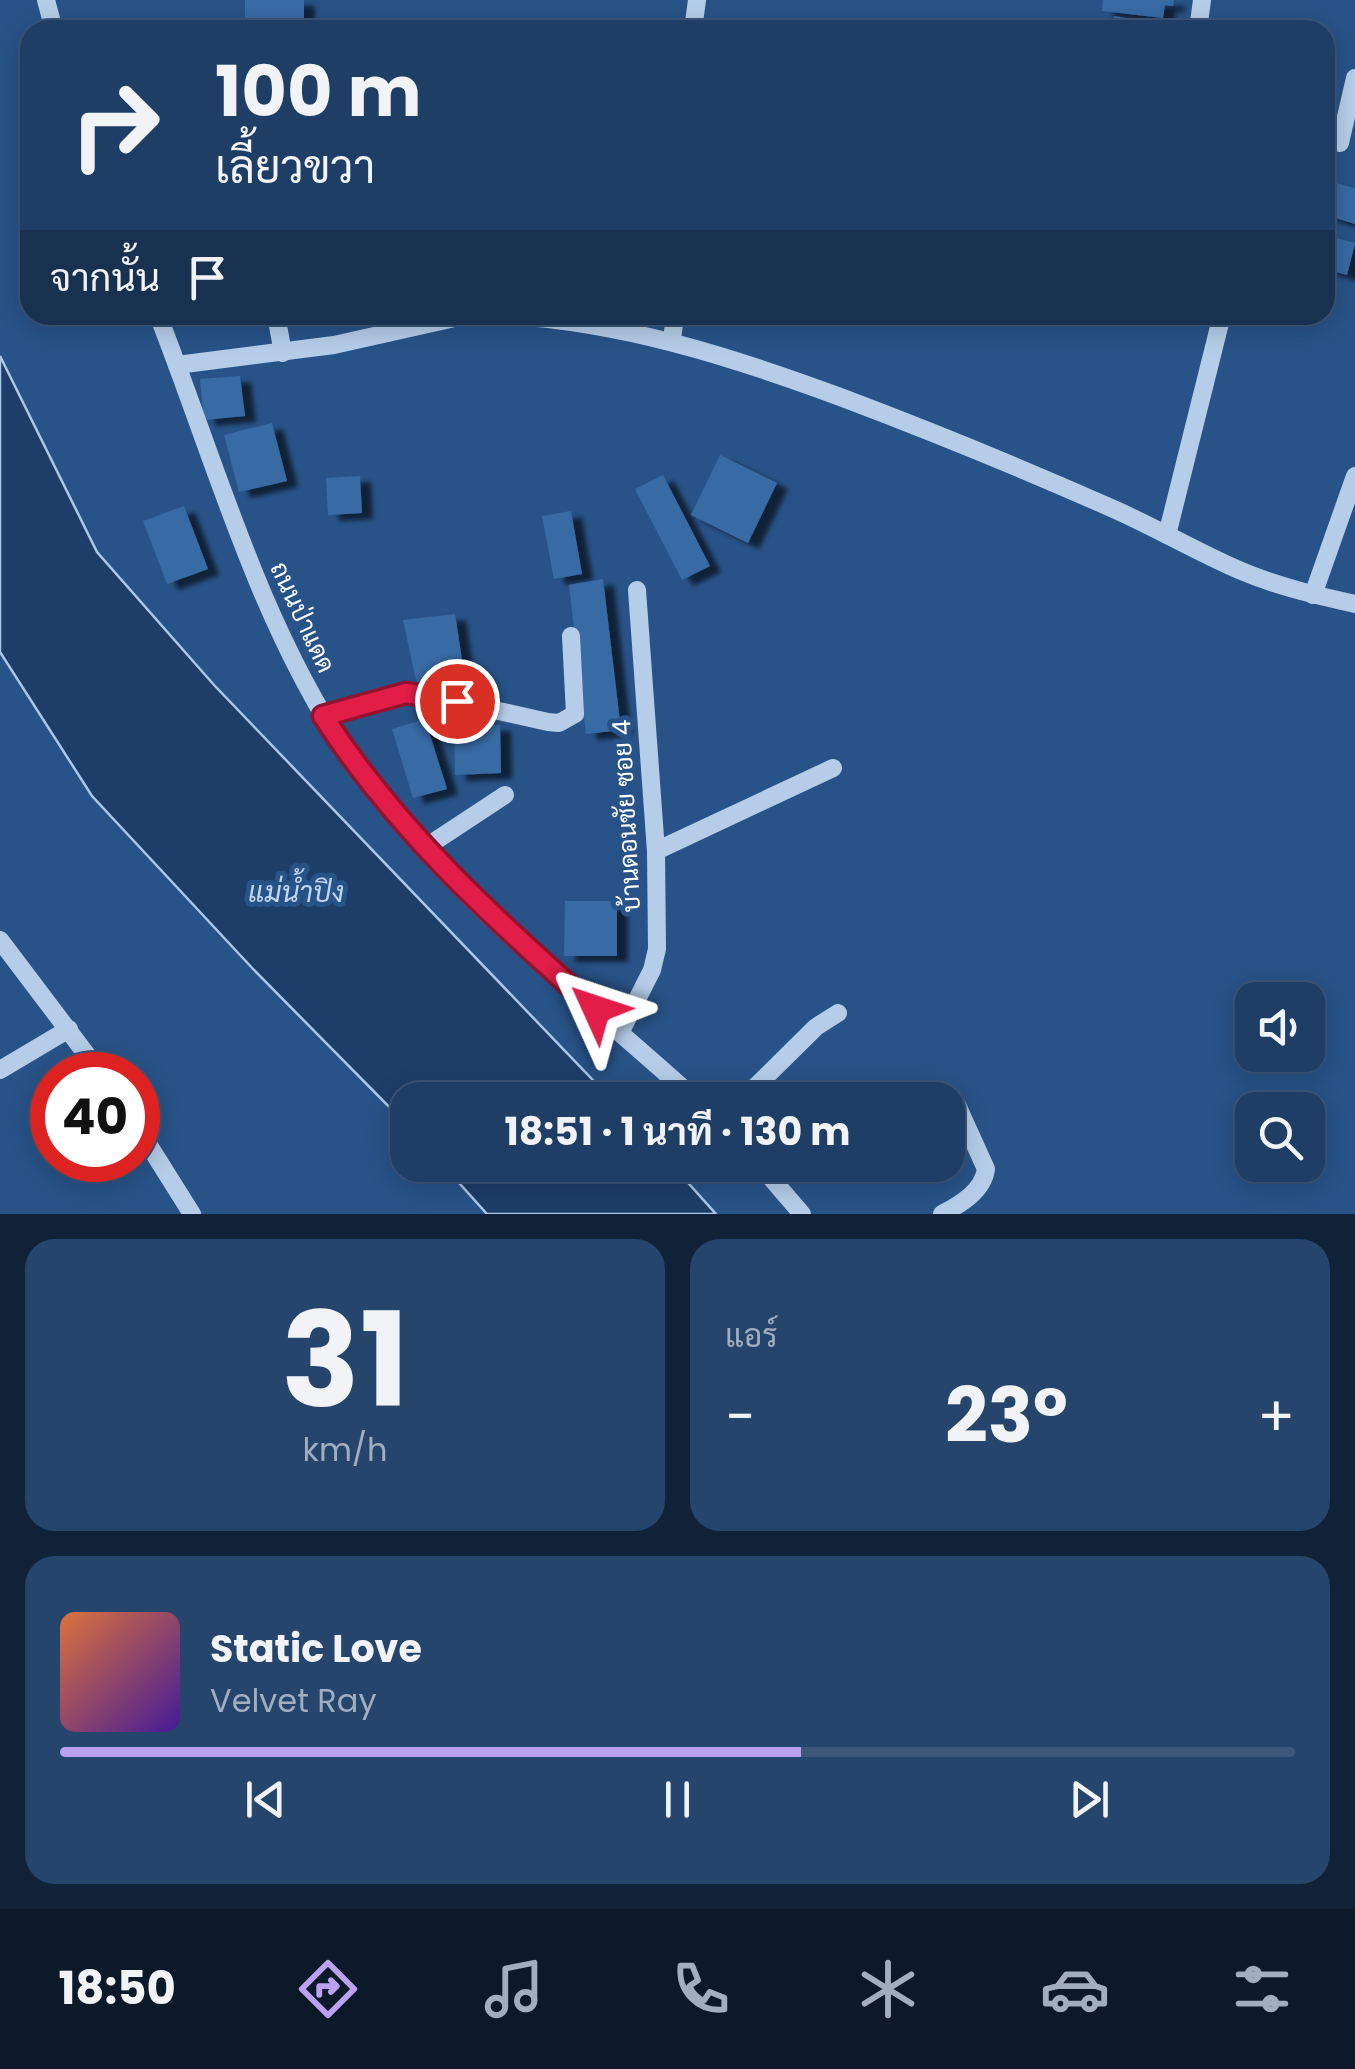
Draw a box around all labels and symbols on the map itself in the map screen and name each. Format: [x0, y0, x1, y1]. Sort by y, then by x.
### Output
street label: ถนนป่าแดด [262, 556, 344, 679]
pin [415, 659, 500, 744]
street label: บ้านดอนชัย ซอย 4 [604, 719, 649, 913]
water label: แม่น้ำปิง [248, 868, 344, 912]
position arrow [544, 957, 648, 1061]
speed limit sign: 40 [30, 1052, 160, 1182]

